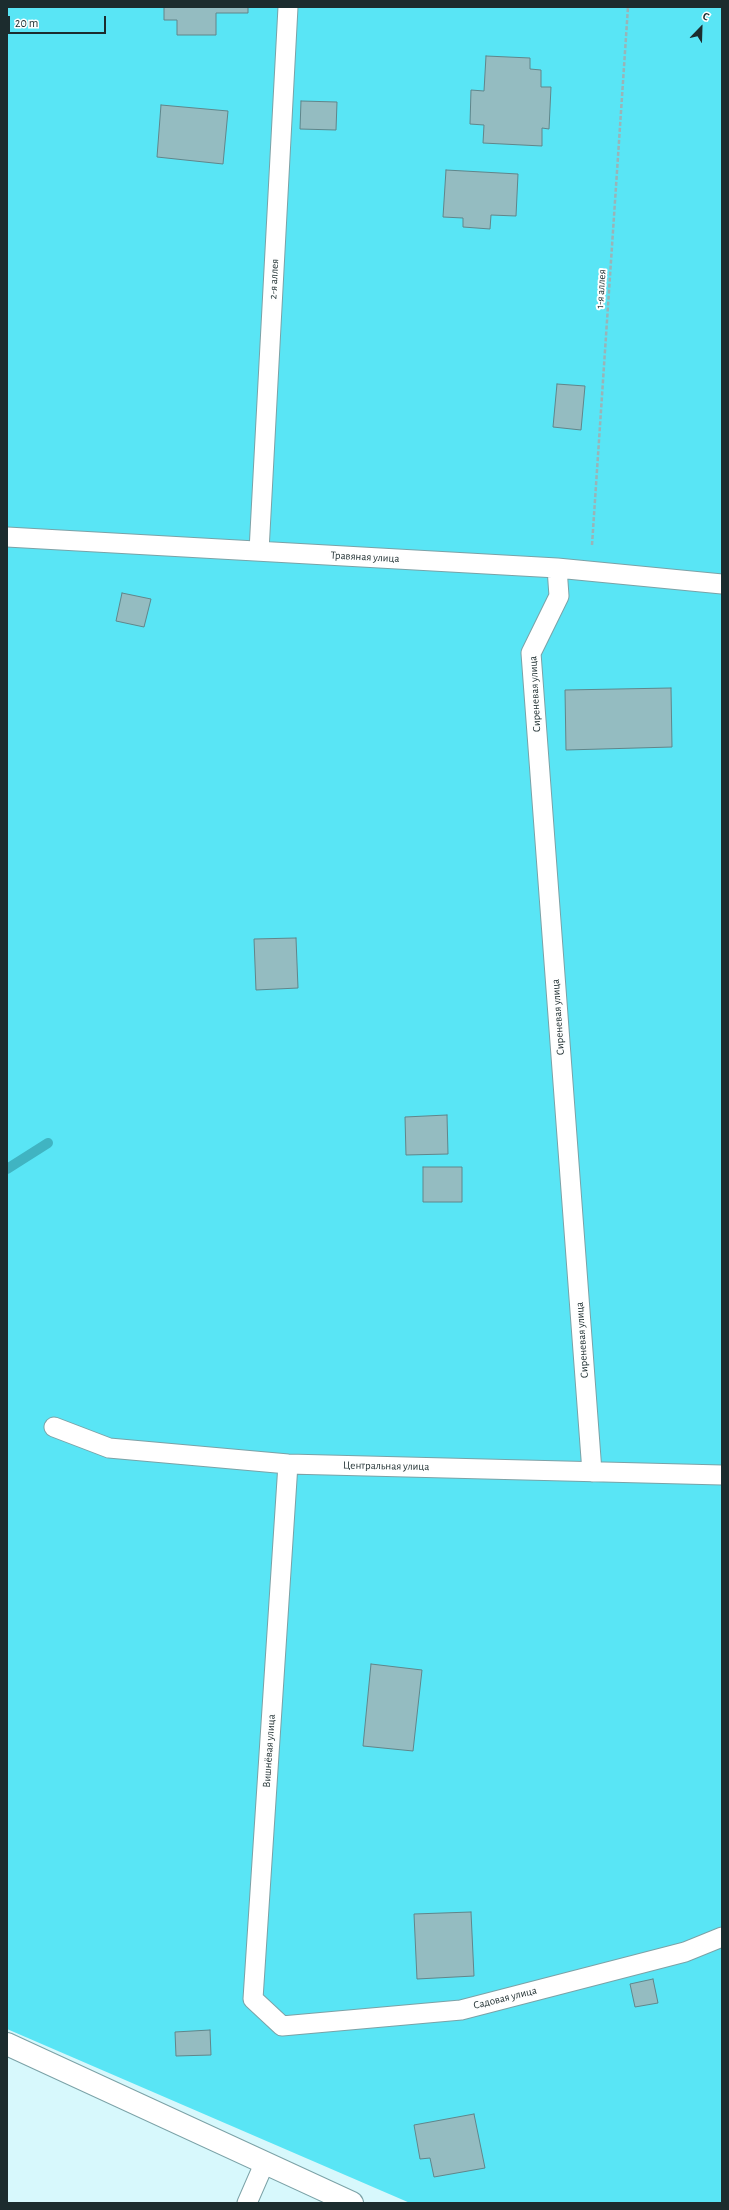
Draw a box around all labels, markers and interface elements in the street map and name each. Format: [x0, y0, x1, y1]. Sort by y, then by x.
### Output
scale bar [10, 8, 108, 34]
north arrow [681, 8, 721, 48]
text: С [701, 10, 711, 23]
text: 20 m [15, 17, 38, 29]
street label: 2-я аллея [266, 258, 282, 300]
street label: 1-я аллея [593, 269, 609, 309]
street label: Травяная улица [330, 549, 400, 565]
street label: Сиреневая улица [526, 655, 544, 733]
street label: Сиреневая улица [549, 978, 567, 1056]
street label: Сиреневая улица [573, 1301, 591, 1379]
street label: Центральная улица [343, 1459, 429, 1473]
street label: Вишнёвая улица [260, 1714, 278, 1788]
street label: Садовая улица [472, 1984, 538, 2012]

